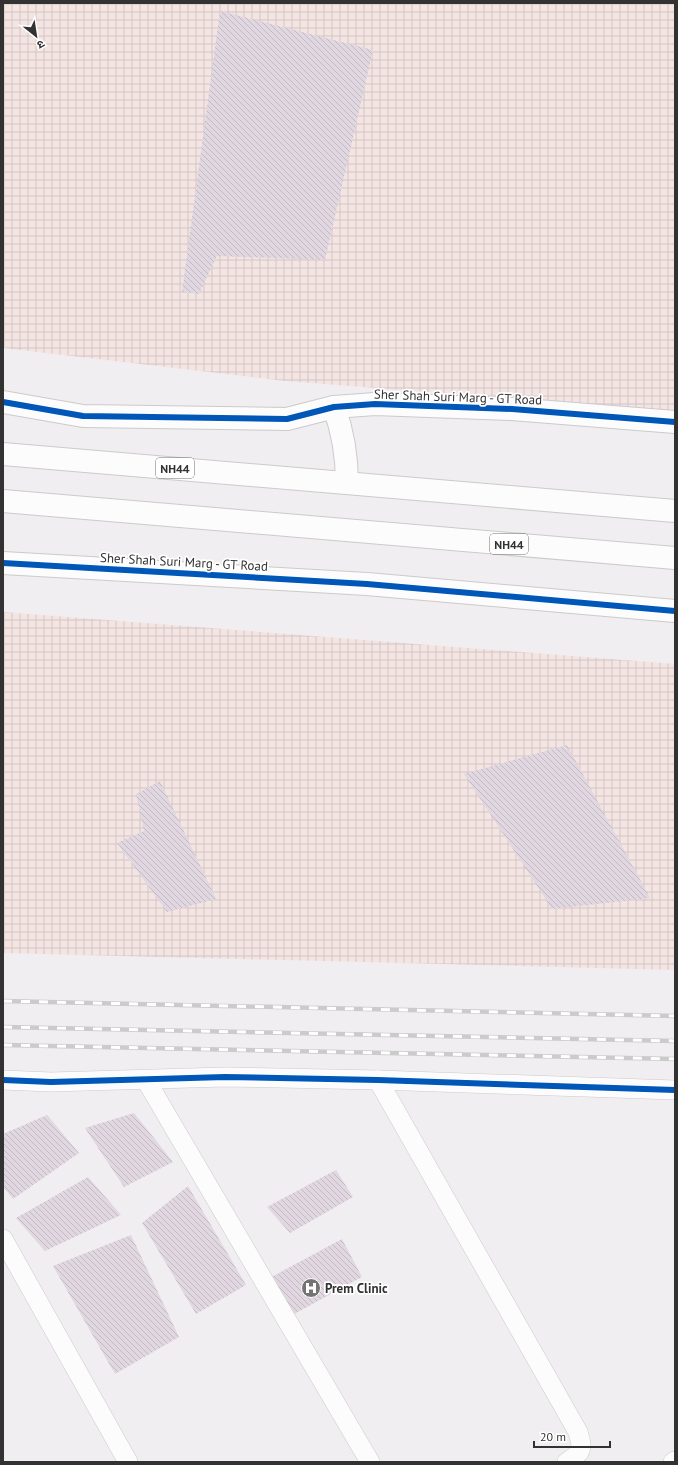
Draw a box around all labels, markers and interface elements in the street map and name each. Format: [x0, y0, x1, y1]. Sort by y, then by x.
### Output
north arrow [16, 16, 56, 56]
text: उ [34, 37, 47, 53]
street label: Sher Shah Suri Marg - GT Road [374, 386, 542, 408]
road number: NH44 [156, 458, 194, 478]
road number: NH44 [490, 534, 528, 554]
street label: Sher Shah Suri Marg - GT Road [100, 549, 268, 575]
hospital icon: Prem Clinic [300, 1277, 322, 1299]
place label: Prem Clinic [325, 1280, 388, 1297]
scale bar [534, 1423, 610, 1449]
text: 20 m [540, 1429, 566, 1444]

